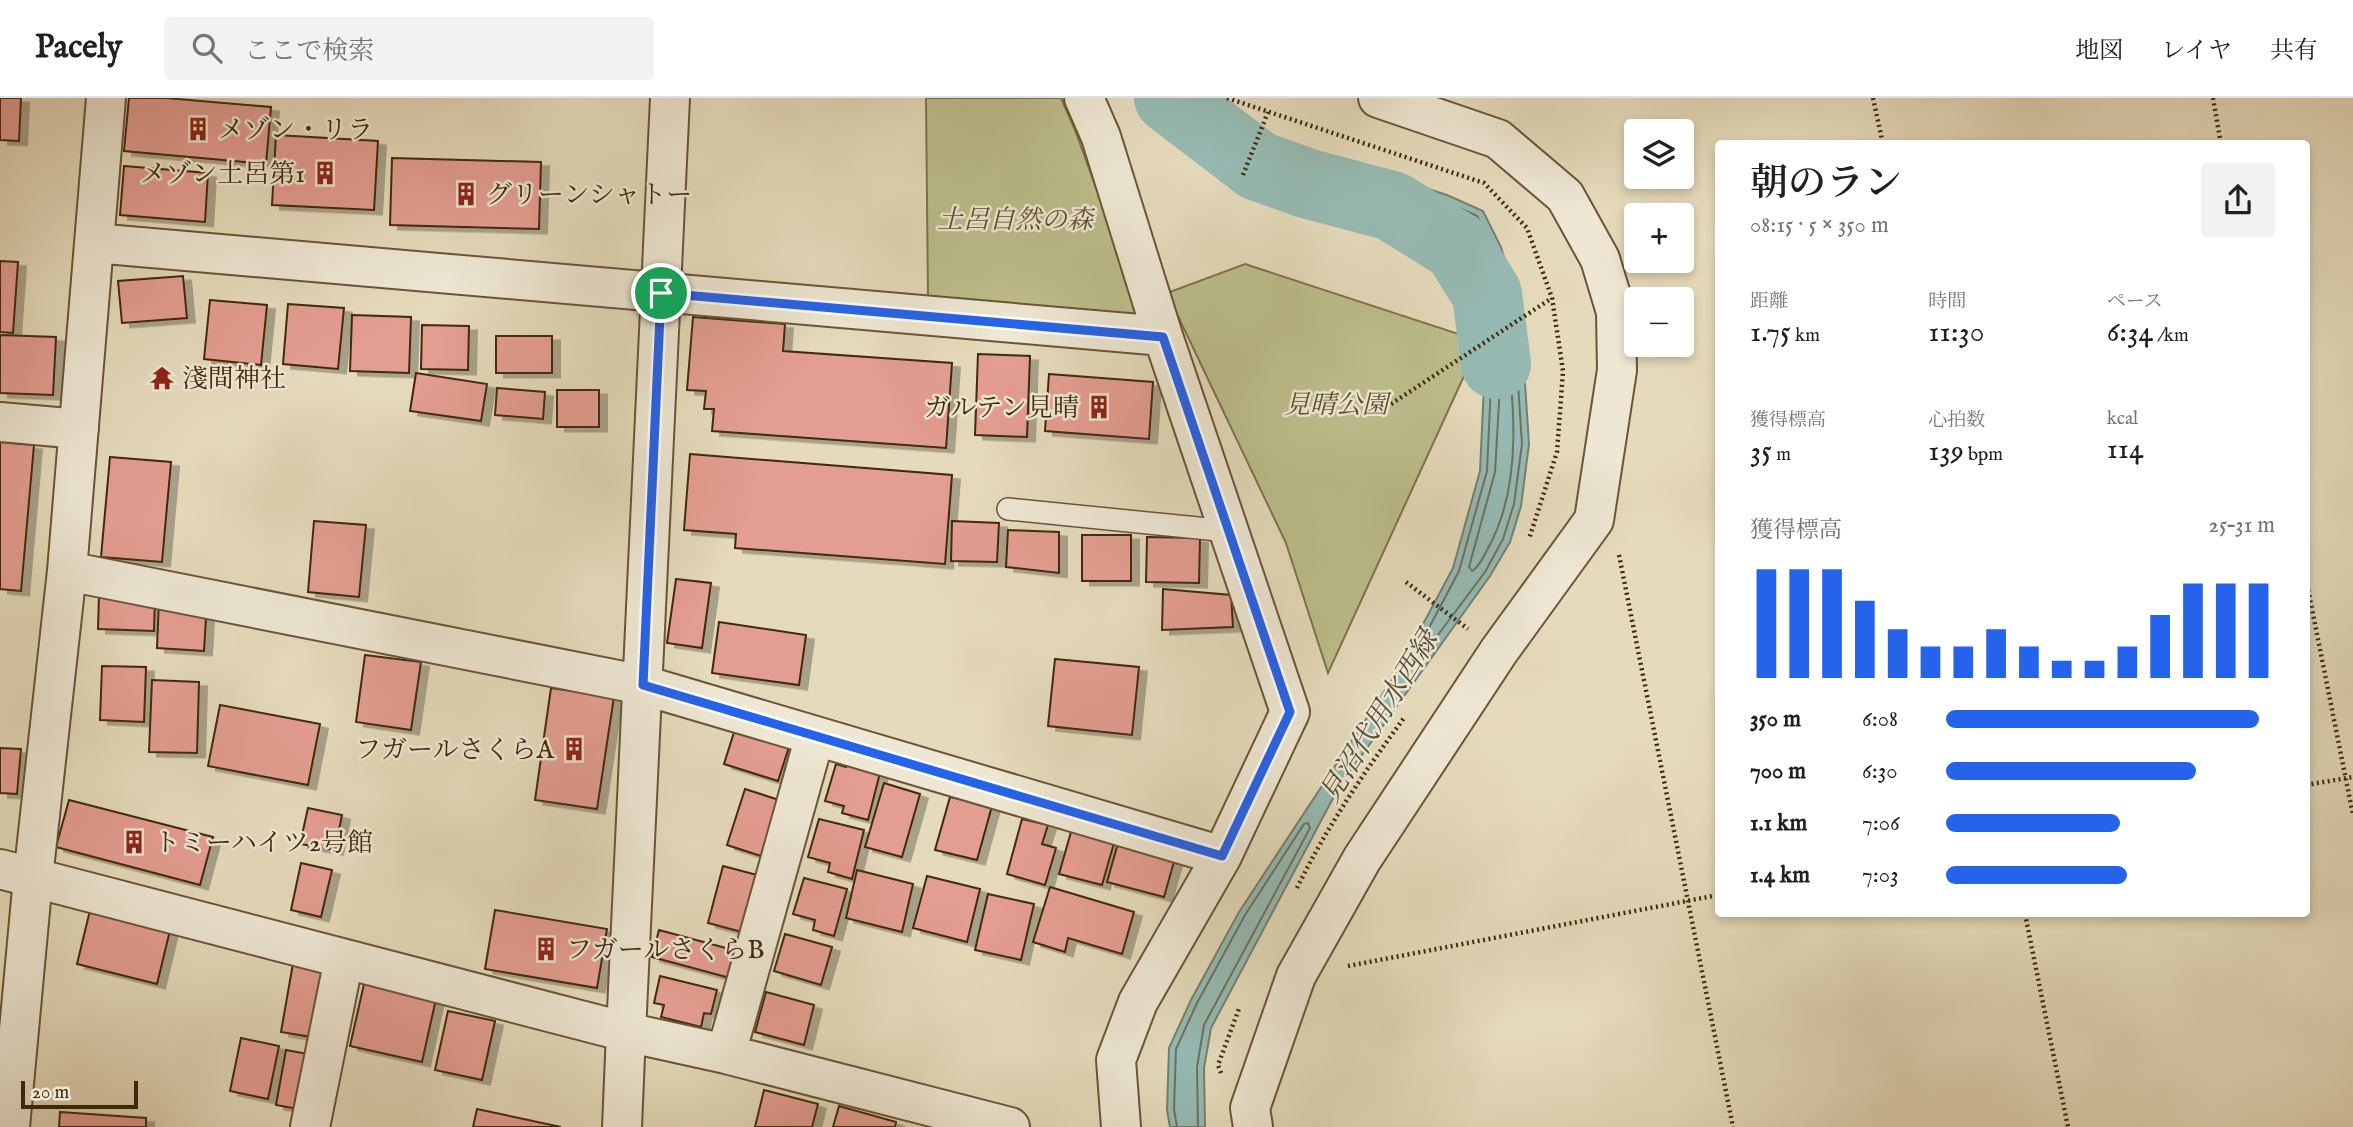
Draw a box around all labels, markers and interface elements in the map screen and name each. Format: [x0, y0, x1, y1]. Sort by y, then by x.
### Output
search box [164, 17, 654, 80]
text: Pacely [35, 27, 122, 69]
icon: search [188, 29, 226, 67]
text: ここで検索 [244, 35, 374, 68]
text: 地図 [2075, 36, 2123, 67]
text: レイヤ [2161, 36, 2232, 67]
text: 共有 [2270, 36, 2318, 67]
place label: メゾン・リラ [218, 114, 373, 147]
building icon: メゾン・リラ [184, 115, 212, 143]
map controls [1624, 119, 1694, 357]
button: layers [1624, 119, 1694, 189]
place label: メゾン土呂第1 [140, 158, 305, 191]
building icon: メゾン土呂第1 [311, 159, 339, 187]
text: 朝のラン [1750, 161, 1902, 209]
button: share [2201, 163, 2275, 237]
place label: グリーンシャトー [486, 179, 692, 212]
building icon: グリーンシャトー [452, 180, 480, 208]
button: + [1624, 203, 1694, 273]
park label: 土呂自然の森 [937, 204, 1096, 237]
text: 08:15 · 5 × 350 m [1750, 211, 1889, 240]
pin [631, 263, 691, 323]
icon: arrive [642, 274, 680, 312]
button: − [1624, 287, 1694, 357]
text: 距離 [1750, 290, 1788, 314]
text: 時間 [1928, 290, 1966, 314]
text: ペース [2107, 290, 2163, 314]
text: 1.75 [1750, 314, 1791, 352]
text: 11:30 [1928, 314, 1985, 352]
text: 6:34 [2107, 314, 2153, 352]
text: km [1791, 324, 1820, 348]
text: /km [2153, 324, 2189, 348]
place label: 淺間神社 [182, 363, 286, 396]
temple icon: 淺間神社 [148, 364, 176, 392]
park label: 見晴公園 [1284, 389, 1392, 422]
place label: ガルテン見晴 [924, 392, 1079, 425]
building icon: ガルテン見晴 [1085, 393, 1113, 421]
text: kcal [2107, 407, 2138, 431]
text: 獲得標高 [1750, 409, 1826, 433]
text: 心拍数 [1928, 409, 1985, 433]
text: 114 [2107, 431, 2144, 469]
text: 35 [1750, 433, 1772, 471]
text: 139 [1928, 433, 1964, 471]
text: m [1772, 443, 1791, 467]
text: bpm [1964, 443, 2003, 467]
text: 25–31 m [2208, 511, 2275, 540]
text: 獲得標高 [1750, 516, 1842, 545]
water label: 見沼代用水西緑 [1313, 622, 1448, 810]
text: 350 m [1750, 705, 1801, 734]
text: 6:08 [1862, 705, 1898, 734]
place label: フガールさくらA [355, 734, 555, 767]
building icon: フガールさくらA [560, 735, 588, 763]
text: 700 m [1750, 757, 1806, 786]
text: 6:30 [1862, 757, 1898, 786]
text: 1.1 km [1750, 809, 1807, 838]
text: 7:06 [1862, 809, 1900, 838]
place label: トミーハイツ2号館 [154, 827, 373, 860]
building icon: トミーハイツ2号館 [120, 828, 148, 856]
text: 1.4 km [1750, 861, 1810, 890]
text: 7:03 [1862, 861, 1899, 890]
place label: フガールさくらB [566, 934, 764, 967]
building icon: フガールさくらB [532, 935, 560, 963]
scale bar [21, 1078, 138, 1110]
text: 20 m [32, 1081, 69, 1105]

